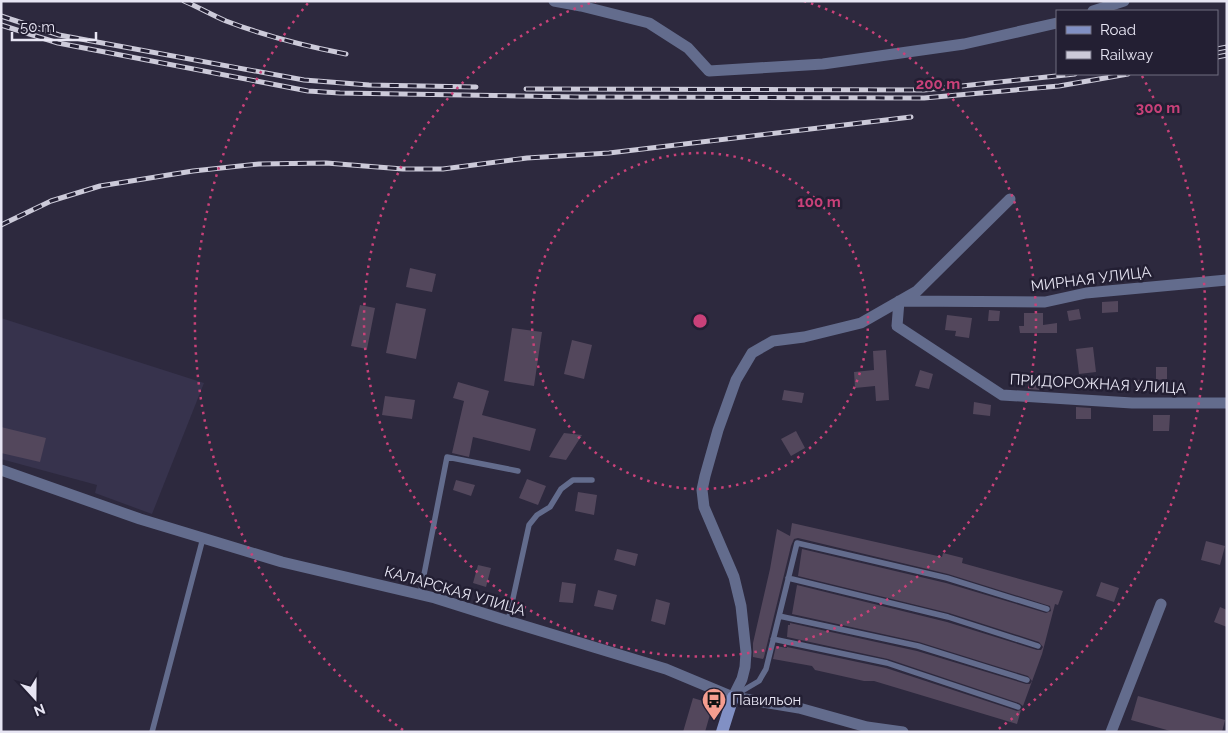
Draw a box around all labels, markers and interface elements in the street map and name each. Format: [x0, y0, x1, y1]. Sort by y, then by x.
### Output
scale bar [12, 10, 96, 42]
legend [1056, 10, 1218, 75]
text: 50 m [20, 18, 55, 36]
text: Road [1100, 21, 1136, 39]
text: Railway [1100, 46, 1153, 64]
text: 200 m [916, 75, 960, 93]
text: 300 m [1136, 99, 1180, 117]
text: 100 m [797, 193, 841, 211]
street label: МИРНАЯ УЛИЦА [1030, 263, 1152, 295]
centre of rings [691, 312, 709, 330]
street label: ПРИДОРОЖНАЯ УЛИЦА [1009, 370, 1187, 398]
street label: КАЛАРСКАЯ УЛИЦА [382, 562, 528, 620]
north arrow [10, 673, 60, 723]
bus stop icon: Павильон [701, 687, 727, 721]
place label: Павильон [732, 691, 801, 709]
text: N [32, 701, 48, 720]

